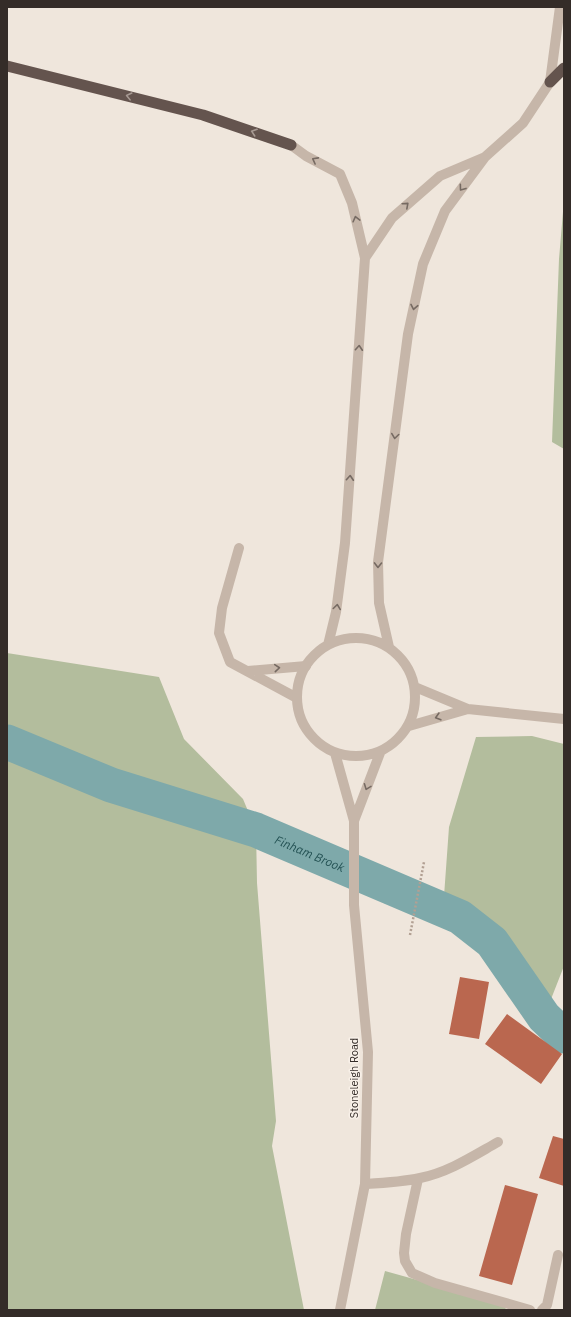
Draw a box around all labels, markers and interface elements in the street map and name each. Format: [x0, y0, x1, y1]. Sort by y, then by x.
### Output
one-way arrow [126, 92, 133, 101]
one-way arrow [251, 128, 258, 137]
one-way arrow [312, 158, 319, 165]
one-way arrow [459, 184, 466, 191]
one-way arrow [401, 203, 409, 210]
one-way arrow [352, 216, 361, 223]
one-way arrow [410, 304, 418, 310]
one-way arrow [355, 345, 364, 351]
one-way arrow [391, 433, 400, 439]
one-way arrow [345, 475, 354, 481]
one-way arrow [374, 562, 382, 568]
one-way arrow [332, 604, 341, 610]
one-way arrow [274, 664, 280, 673]
one-way arrow [435, 712, 442, 721]
one-way arrow [363, 783, 371, 790]
water label: Finham Brook [273, 831, 348, 875]
street label: Stoneleigh Road [347, 1038, 361, 1118]

